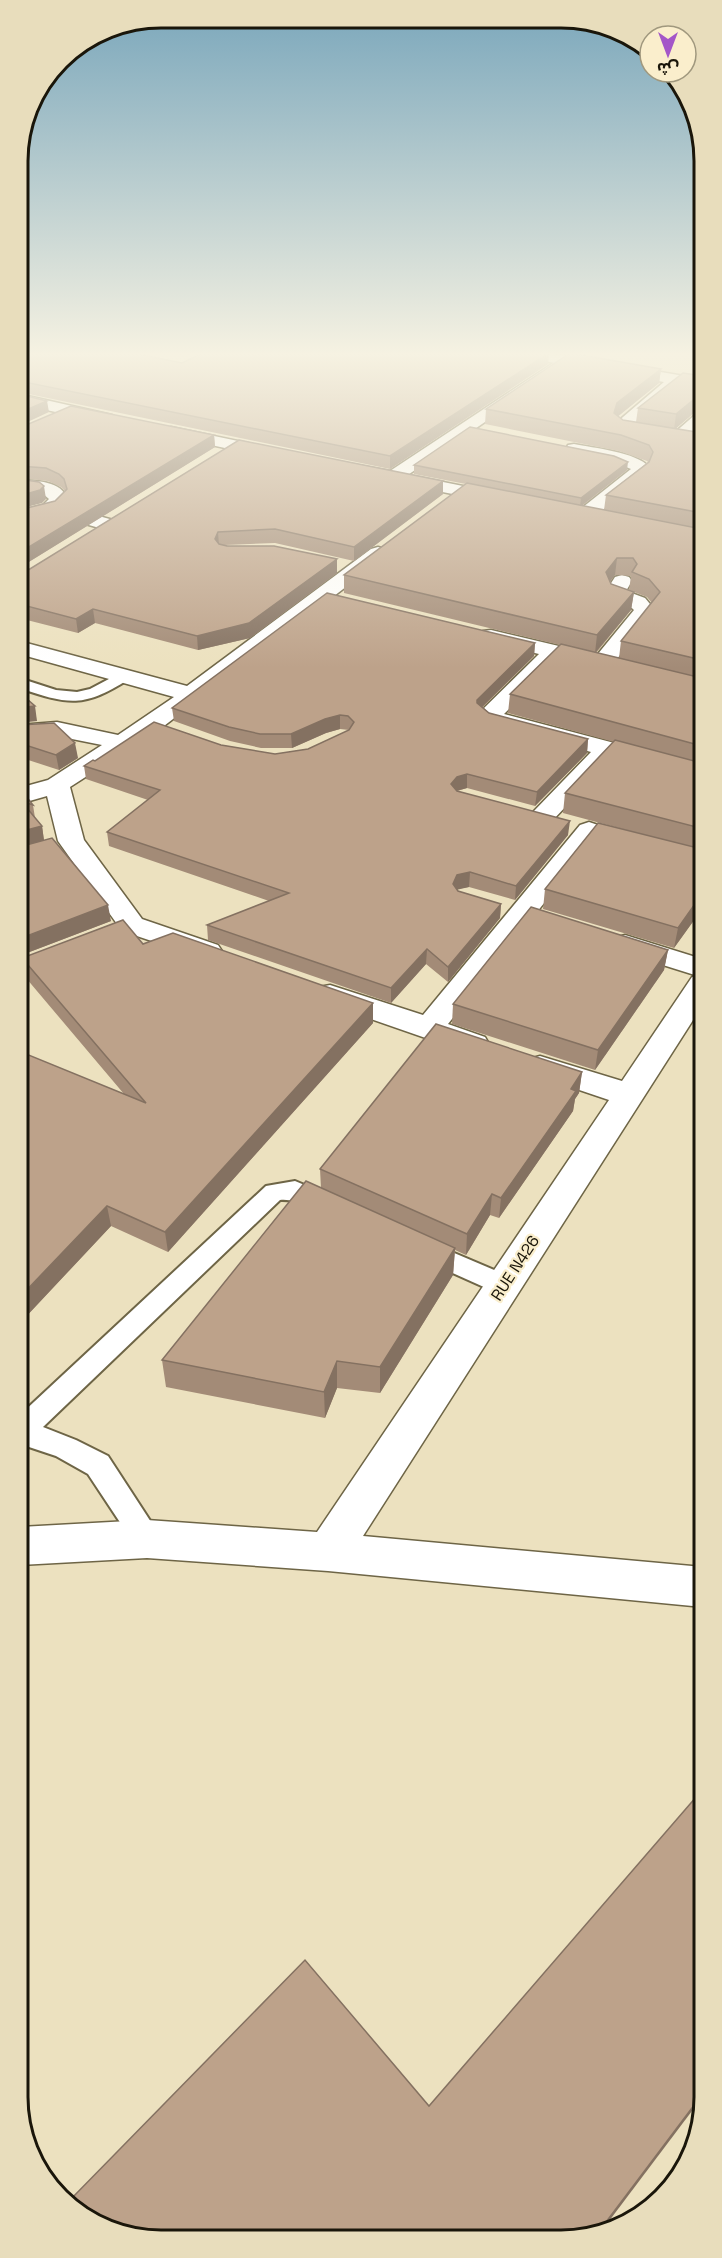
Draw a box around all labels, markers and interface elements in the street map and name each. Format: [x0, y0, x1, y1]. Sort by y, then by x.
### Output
north arrow [638, 24, 698, 84]
text: ش [657, 58, 679, 79]
street label: RUE N426 [486, 1231, 544, 1305]

